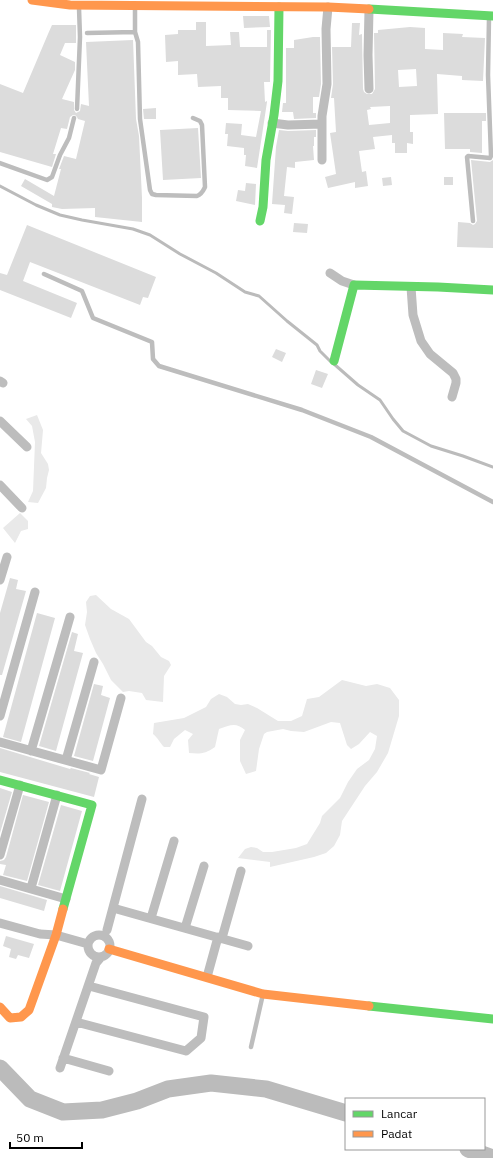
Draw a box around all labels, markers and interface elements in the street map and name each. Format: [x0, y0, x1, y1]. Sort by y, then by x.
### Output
legend [345, 1098, 485, 1150]
text: Lancar [381, 1106, 418, 1121]
scale bar [10, 1124, 82, 1150]
text: Padat [381, 1126, 412, 1141]
text: 50 m [16, 1130, 44, 1145]

